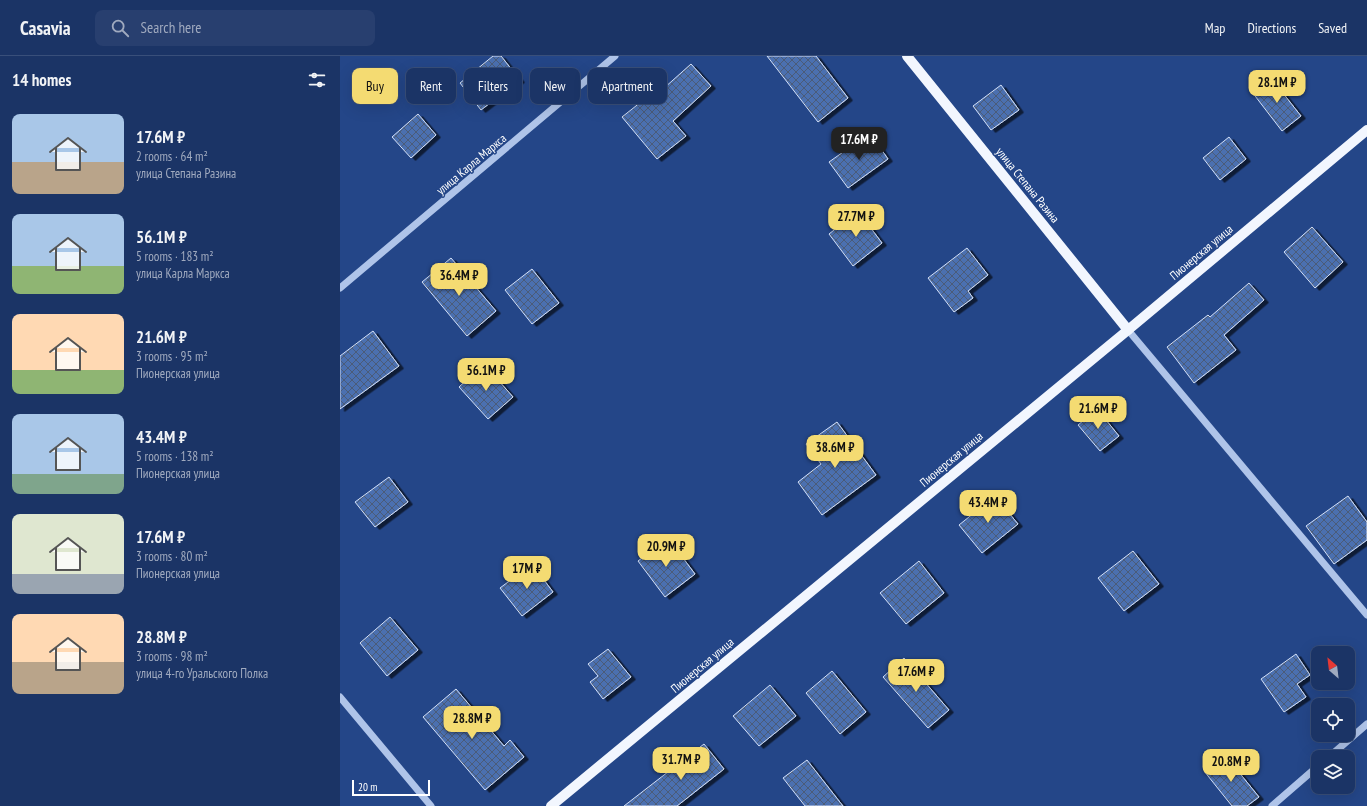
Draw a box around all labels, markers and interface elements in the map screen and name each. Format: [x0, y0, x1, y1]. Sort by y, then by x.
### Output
search box [95, 10, 375, 46]
text: Casavia [20, 16, 71, 40]
icon: search [109, 17, 131, 39]
text: Search here [141, 18, 202, 37]
text: Map [1205, 19, 1225, 37]
text: Directions [1247, 19, 1296, 37]
text: Saved [1318, 19, 1347, 37]
chip: Buy [352, 68, 398, 104]
chip: Rent [406, 68, 456, 104]
chip: Filters [464, 68, 522, 104]
chip: New [530, 68, 580, 104]
chip: Apartment [588, 68, 667, 104]
text: 14 homes [12, 69, 71, 91]
icon: filters [306, 69, 328, 91]
pin: 28.1M ₽ [1240, 70, 1314, 104]
text: 28.1M ₽ [1258, 74, 1296, 91]
text: 17.6M ₽ [136, 126, 185, 148]
pin: 17.6M ₽ [822, 127, 896, 161]
icon: home [44, 130, 92, 178]
street label: улица Карла Маркса [433, 130, 509, 198]
text: 17.6M ₽ [840, 131, 878, 148]
street label: улица Степана Разина [993, 144, 1063, 226]
text: 2 rooms · 64 m² [136, 148, 208, 165]
text: улица Степана Разина [136, 165, 236, 182]
pin: 27.7M ₽ [819, 204, 893, 238]
text: 27.7M ₽ [837, 208, 875, 225]
street label: Пионерская улица [1166, 221, 1236, 283]
text: 56.1M ₽ [136, 226, 187, 248]
icon: home [44, 230, 92, 278]
text: 5 rooms · 183 m² [136, 248, 214, 265]
pin: 36.4M ₽ [422, 263, 496, 297]
text: улица Карла Маркса [136, 265, 230, 282]
text: 36.4M ₽ [440, 267, 478, 284]
text: 21.6M ₽ [136, 326, 187, 348]
icon: home [44, 330, 92, 378]
text: 3 rooms · 95 m² [136, 348, 208, 365]
pin: 56.1M ₽ [449, 358, 523, 392]
text: 56.1M ₽ [467, 362, 505, 379]
text: Пионерская улица [136, 365, 220, 382]
pin: 21.6M ₽ [1061, 396, 1135, 430]
text: 21.6M ₽ [1079, 400, 1117, 417]
text: 43.4M ₽ [136, 426, 187, 448]
street label: Пионерская улица [916, 428, 986, 490]
icon: home [44, 430, 92, 478]
pin: 38.6M ₽ [798, 435, 872, 469]
text: 38.6M ₽ [816, 439, 854, 456]
text: 5 rooms · 138 m² [136, 448, 214, 465]
text: Пионерская улица [136, 465, 220, 482]
pin: 43.4M ₽ [951, 490, 1025, 524]
text: 43.4M ₽ [969, 494, 1007, 511]
text: 17.6M ₽ [136, 526, 185, 548]
icon: home [44, 530, 92, 578]
pin: 20.9M ₽ [629, 534, 703, 568]
text: 20.9M ₽ [647, 538, 685, 555]
text: 3 rooms · 80 m² [136, 548, 208, 565]
pin: 17M ₽ [499, 556, 555, 590]
text: 17M ₽ [512, 560, 542, 577]
text: Пионерская улица [136, 565, 220, 582]
text: 28.8M ₽ [136, 626, 187, 648]
icon: home [44, 630, 92, 678]
street label: Пионерская улица [667, 634, 737, 696]
north arrow [1311, 646, 1355, 690]
map controls [1311, 646, 1355, 794]
text: 3 rooms · 98 m² [136, 648, 208, 665]
pin: 17.6M ₽ [879, 659, 953, 693]
text: 17.6M ₽ [897, 663, 935, 680]
text: улица 4-го Уральского Полка [136, 665, 268, 682]
button: locate [1311, 698, 1355, 742]
pin: 28.8M ₽ [435, 706, 509, 740]
text: 28.8M ₽ [453, 710, 491, 727]
pin: 31.7M ₽ [644, 747, 718, 781]
pin: 20.8M ₽ [1194, 749, 1268, 783]
button: layers [1311, 750, 1355, 794]
text: 31.7M ₽ [662, 751, 700, 768]
text: 20.8M ₽ [1212, 753, 1250, 770]
scale bar [352, 778, 430, 797]
text: 20 m [358, 780, 377, 794]

